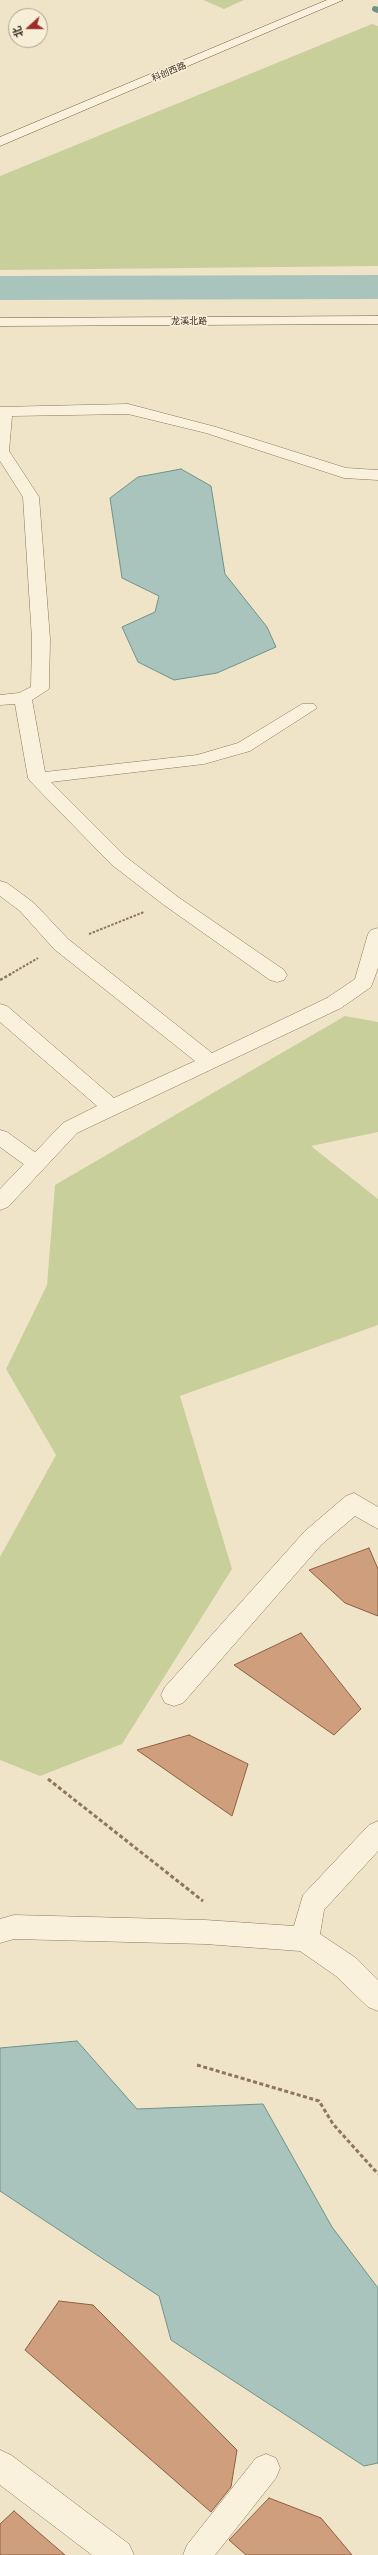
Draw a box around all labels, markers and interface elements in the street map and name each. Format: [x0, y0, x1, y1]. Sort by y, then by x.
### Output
north arrow [8, 8, 48, 48]
text: 北 [8, 24, 26, 40]
street label: 科创西路 [150, 60, 188, 84]
street label: 龙溪北路 [171, 316, 207, 326]

